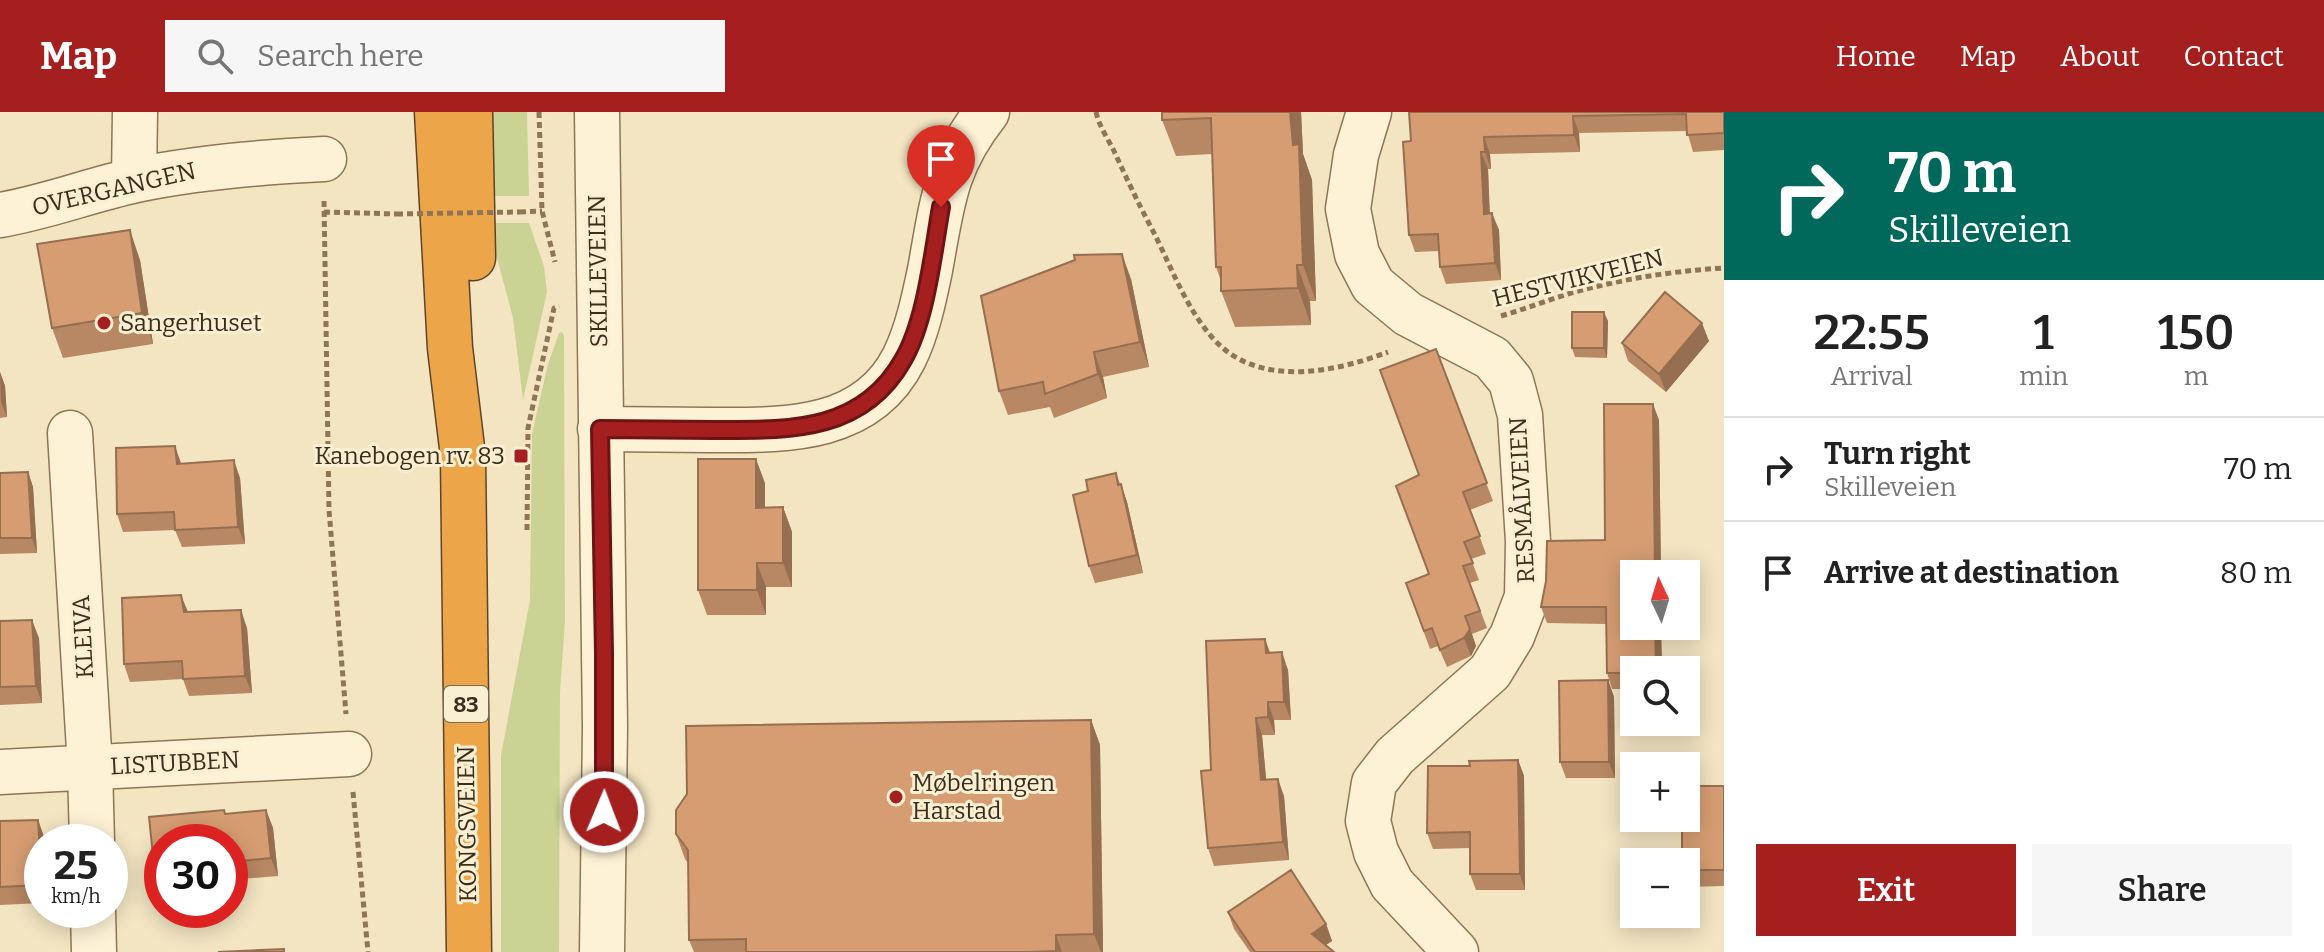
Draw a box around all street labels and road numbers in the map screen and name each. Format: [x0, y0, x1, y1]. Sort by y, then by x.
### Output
street label: OVERGANGEN [29, 157, 199, 221]
street label: SKILLEVEIEN [583, 194, 613, 348]
street label: HESTVIKVEIEN [1489, 243, 1667, 313]
street label: RESMÅLVEIEN [1504, 416, 1540, 584]
street label: KLEIVA [67, 594, 99, 680]
road number: 83 [444, 686, 488, 722]
street label: KONGSVEIEN [452, 745, 482, 903]
street label: LISTUBBEN [109, 746, 241, 780]

